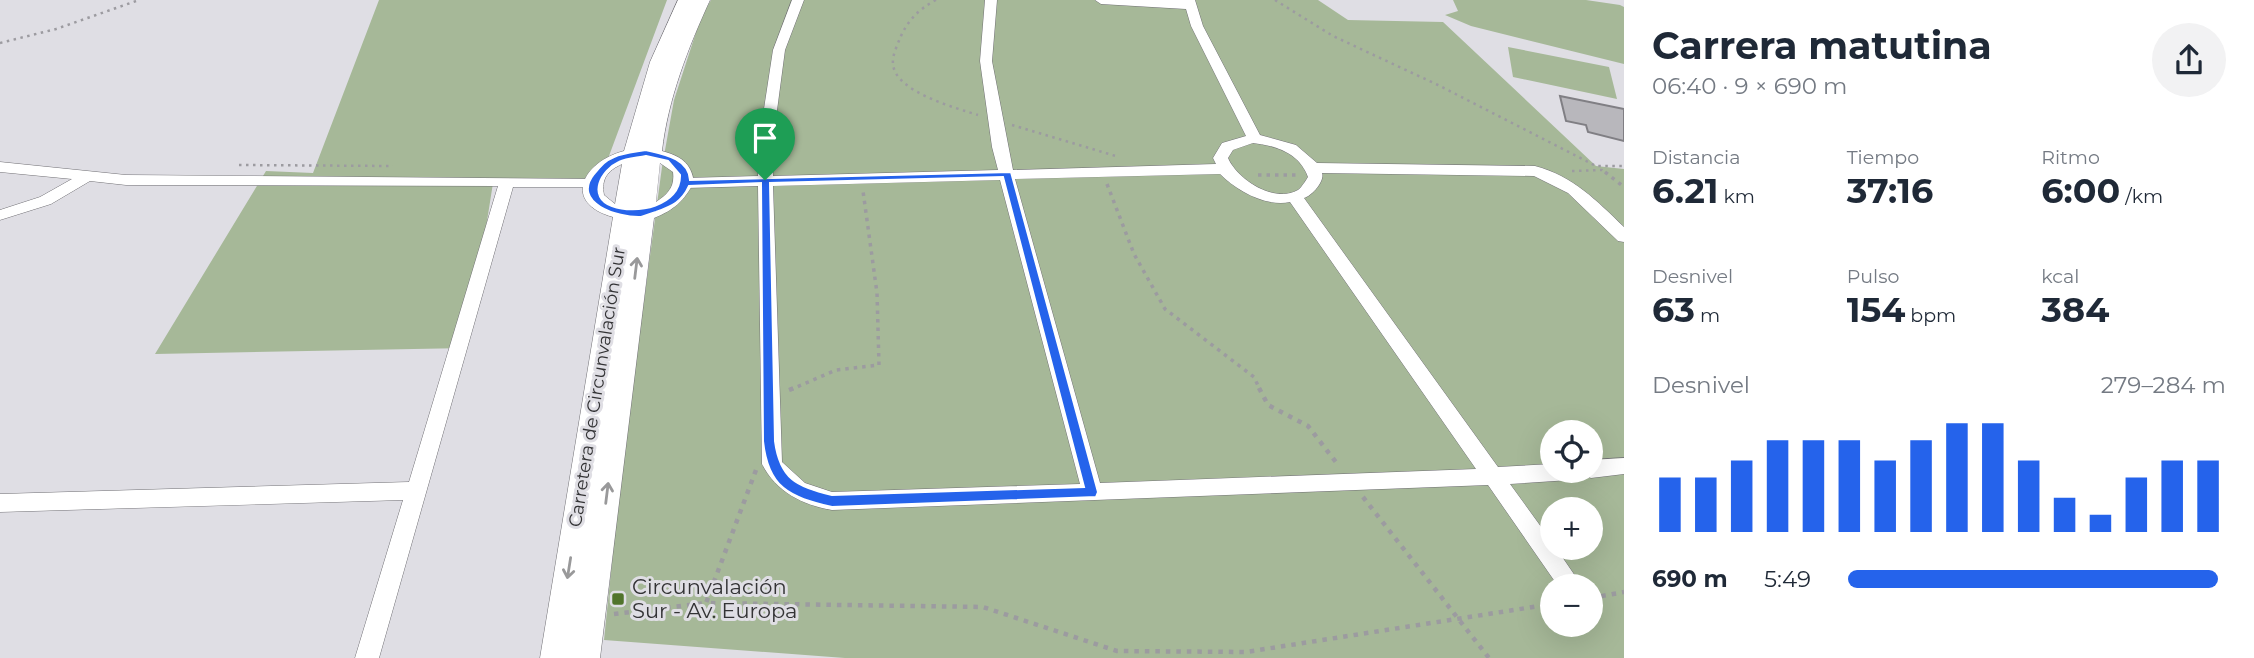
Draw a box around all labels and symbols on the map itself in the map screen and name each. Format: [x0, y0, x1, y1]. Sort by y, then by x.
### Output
pin [735, 108, 795, 180]
street label: Carretera de Circunvalación Sur [564, 245, 630, 529]
one-way arrow [630, 257, 643, 279]
one-way arrow [600, 482, 613, 505]
one-way arrow [562, 556, 575, 579]
place label: Circunvalación Sur - Av. Europa [632, 574, 797, 623]
marker: Circunvalación Sur - Av. Europa [610, 591, 626, 607]

